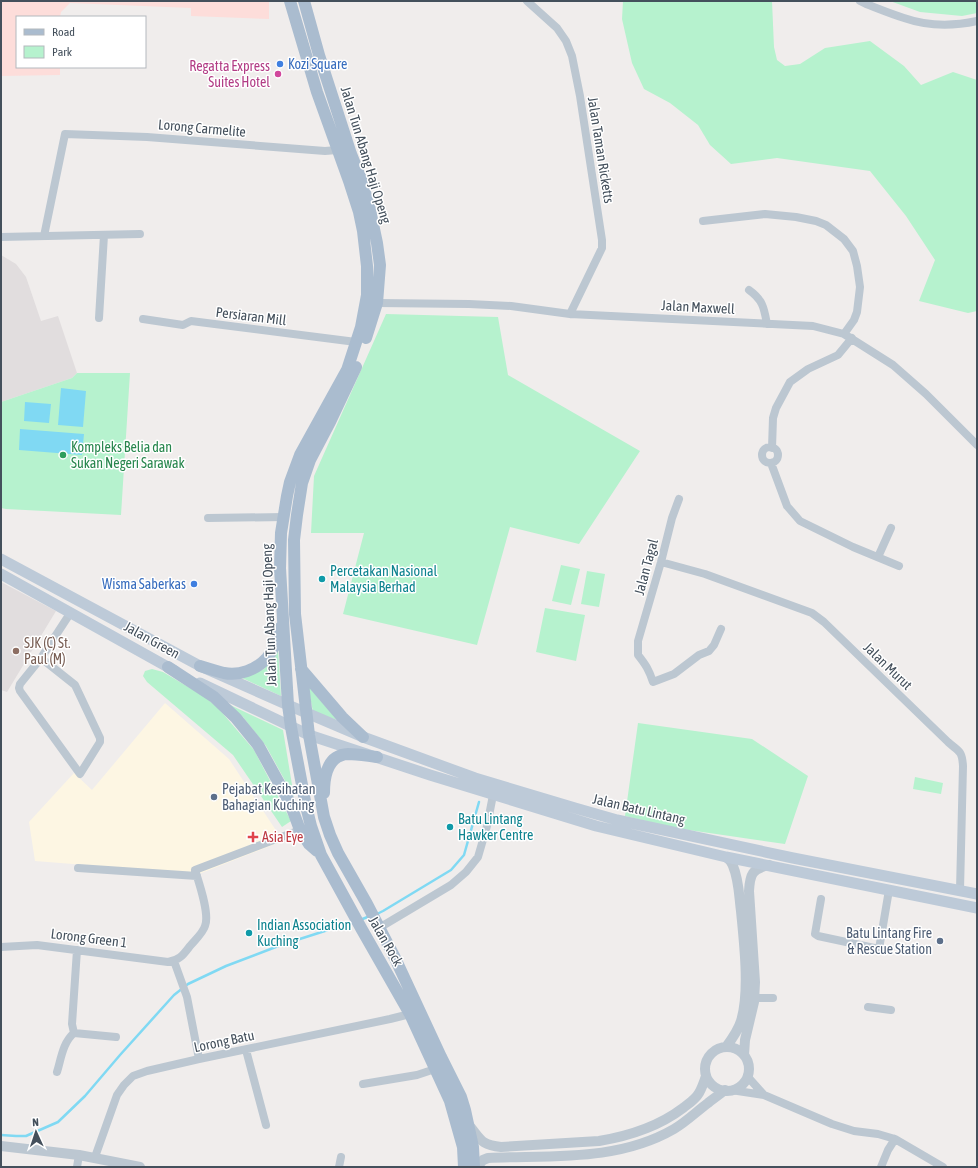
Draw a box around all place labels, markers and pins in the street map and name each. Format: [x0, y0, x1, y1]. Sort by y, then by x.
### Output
place label: Kozi Square [288, 56, 347, 72]
place label: Regatta Express Suites Hotel [189, 58, 270, 90]
marker: Kozi Square [275, 59, 285, 69]
marker: Regatta Express Suites Hotel [273, 69, 283, 79]
place label: Kompleks Belia dan Sukan Negeri Sarawak [71, 439, 185, 471]
marker: Kompleks Belia dan Sukan Negeri Sarawak [58, 450, 68, 460]
place label: Percetakan Nasional Malaysia Berhad [330, 563, 437, 595]
marker: Percetakan Nasional Malaysia Berhad [317, 574, 327, 584]
place label: Wisma Saberkas [102, 576, 186, 592]
marker: Wisma Saberkas [189, 579, 199, 589]
place label: SJK (C) St. Paul (M) [24, 635, 70, 667]
marker: SJK (C) St. Paul (M) [11, 646, 21, 656]
place label: Pejabat Kesihatan Bahagian Kuching [222, 781, 316, 813]
marker: Pejabat Kesihatan Bahagian Kuching [209, 792, 219, 802]
place label: Batu Lintang Hawker Centre [458, 811, 533, 843]
marker: Batu Lintang Hawker Centre [445, 822, 455, 832]
place label: Asia Eye [262, 829, 303, 845]
marker: Asia Eye [247, 831, 259, 843]
place label: Indian Association Kuching [257, 917, 351, 949]
place label: Batu Lintang Fire & Rescue Station [846, 925, 932, 957]
marker: Indian Association Kuching [244, 928, 254, 938]
marker: Batu Lintang Fire & Rescue Station [935, 936, 945, 946]

